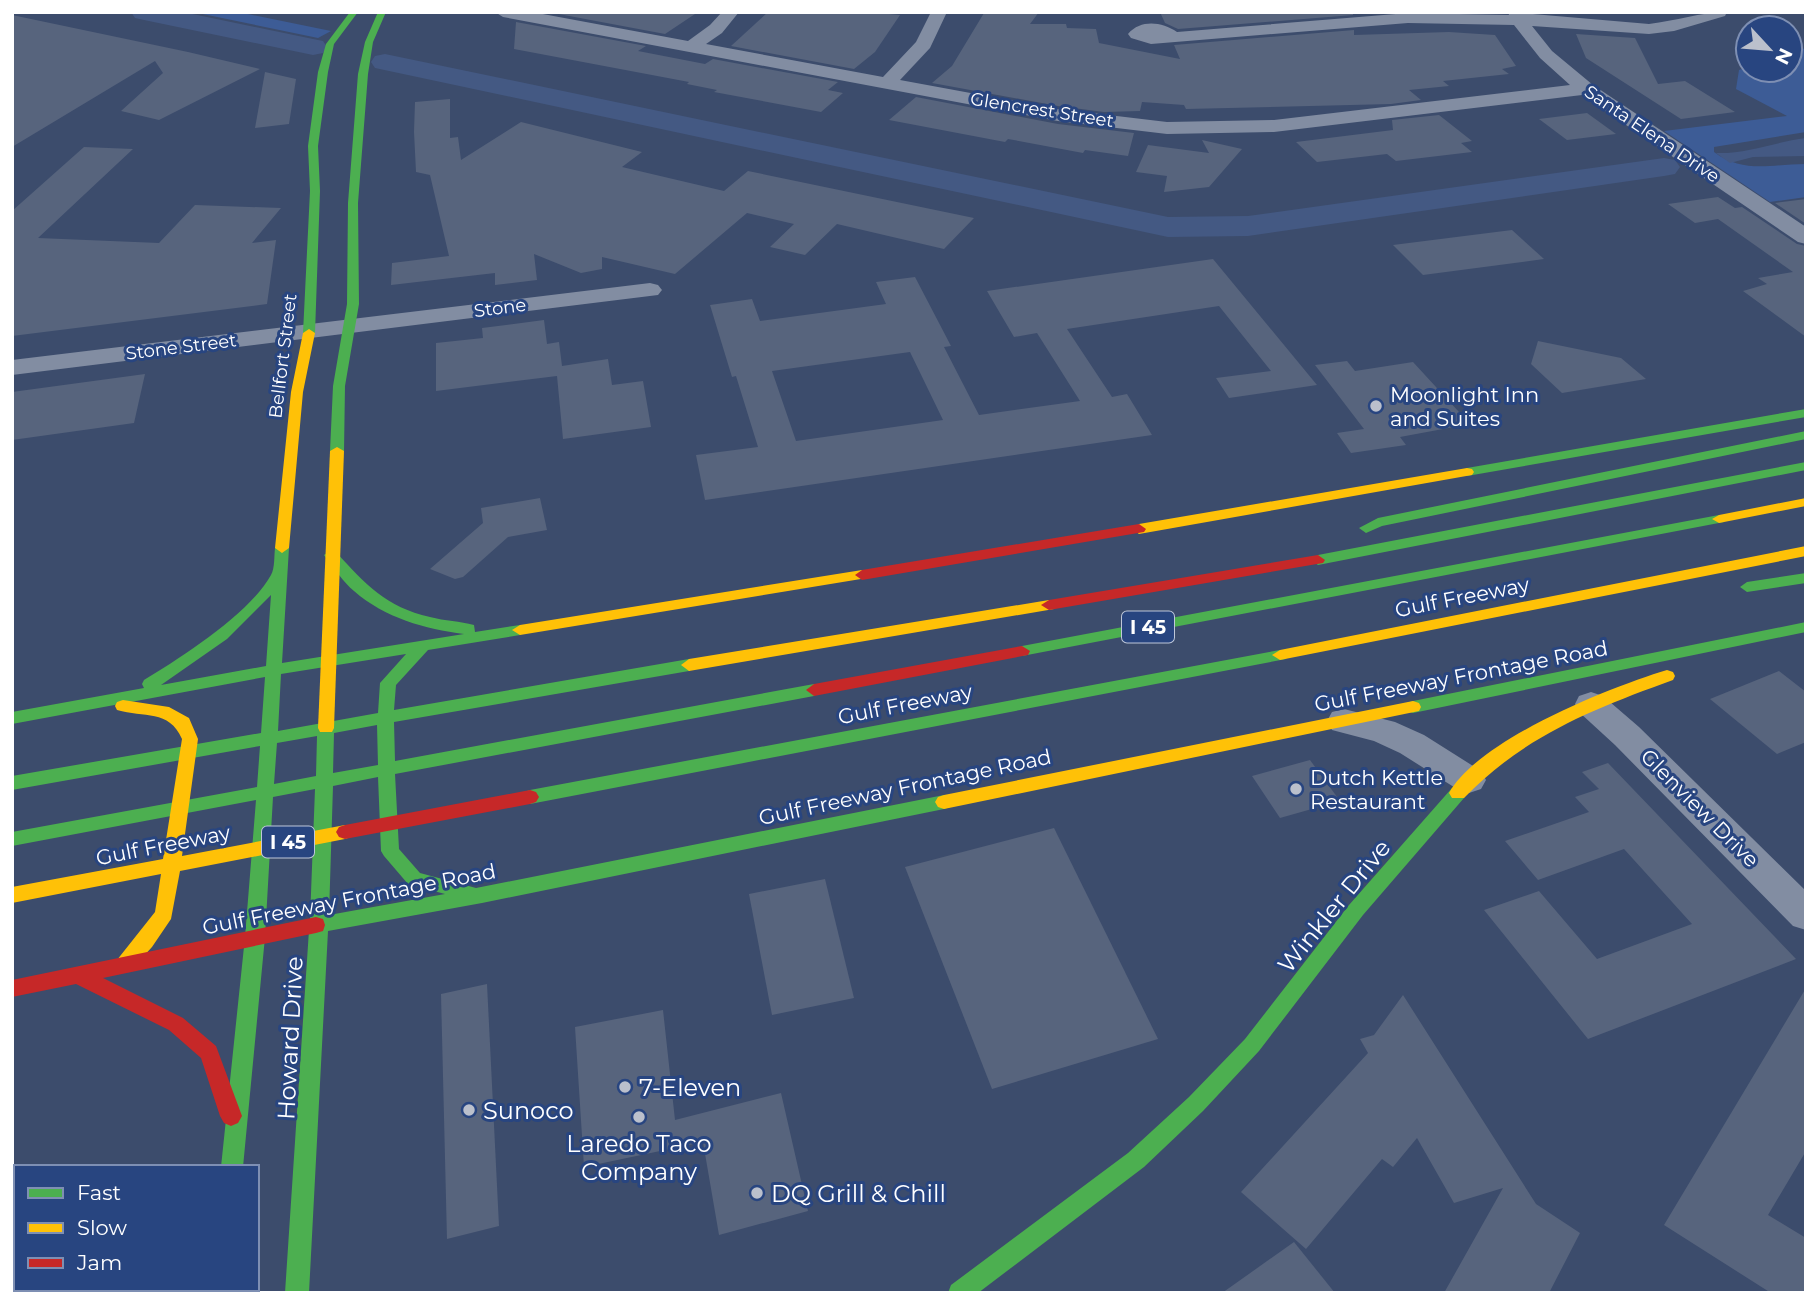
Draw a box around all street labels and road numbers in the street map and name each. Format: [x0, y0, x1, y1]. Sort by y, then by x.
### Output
street label: Santa Elena Drive [1580, 81, 1724, 188]
street label: Glencrest Street [969, 88, 1115, 132]
street label: Bellfort Street [264, 292, 302, 420]
street label: Stone [473, 294, 527, 322]
street label: Stone Street [124, 329, 238, 365]
street label: Gulf Freeway [1393, 572, 1532, 622]
road number: I 45 [1122, 612, 1174, 642]
street label: Gulf Freeway Frontage Road [1312, 635, 1610, 717]
street label: Gulf Freeway [836, 679, 975, 729]
street label: Gulf Freeway Frontage Road [756, 744, 1054, 830]
street label: Glenview Drive [1636, 744, 1764, 872]
street label: Gulf Freeway [94, 820, 233, 870]
road number: I 45 [262, 827, 314, 858]
street label: Winkler Drive [1271, 834, 1397, 978]
street label: Gulf Freeway Frontage Road [200, 858, 498, 940]
street label: Howard Drive [271, 955, 309, 1121]

